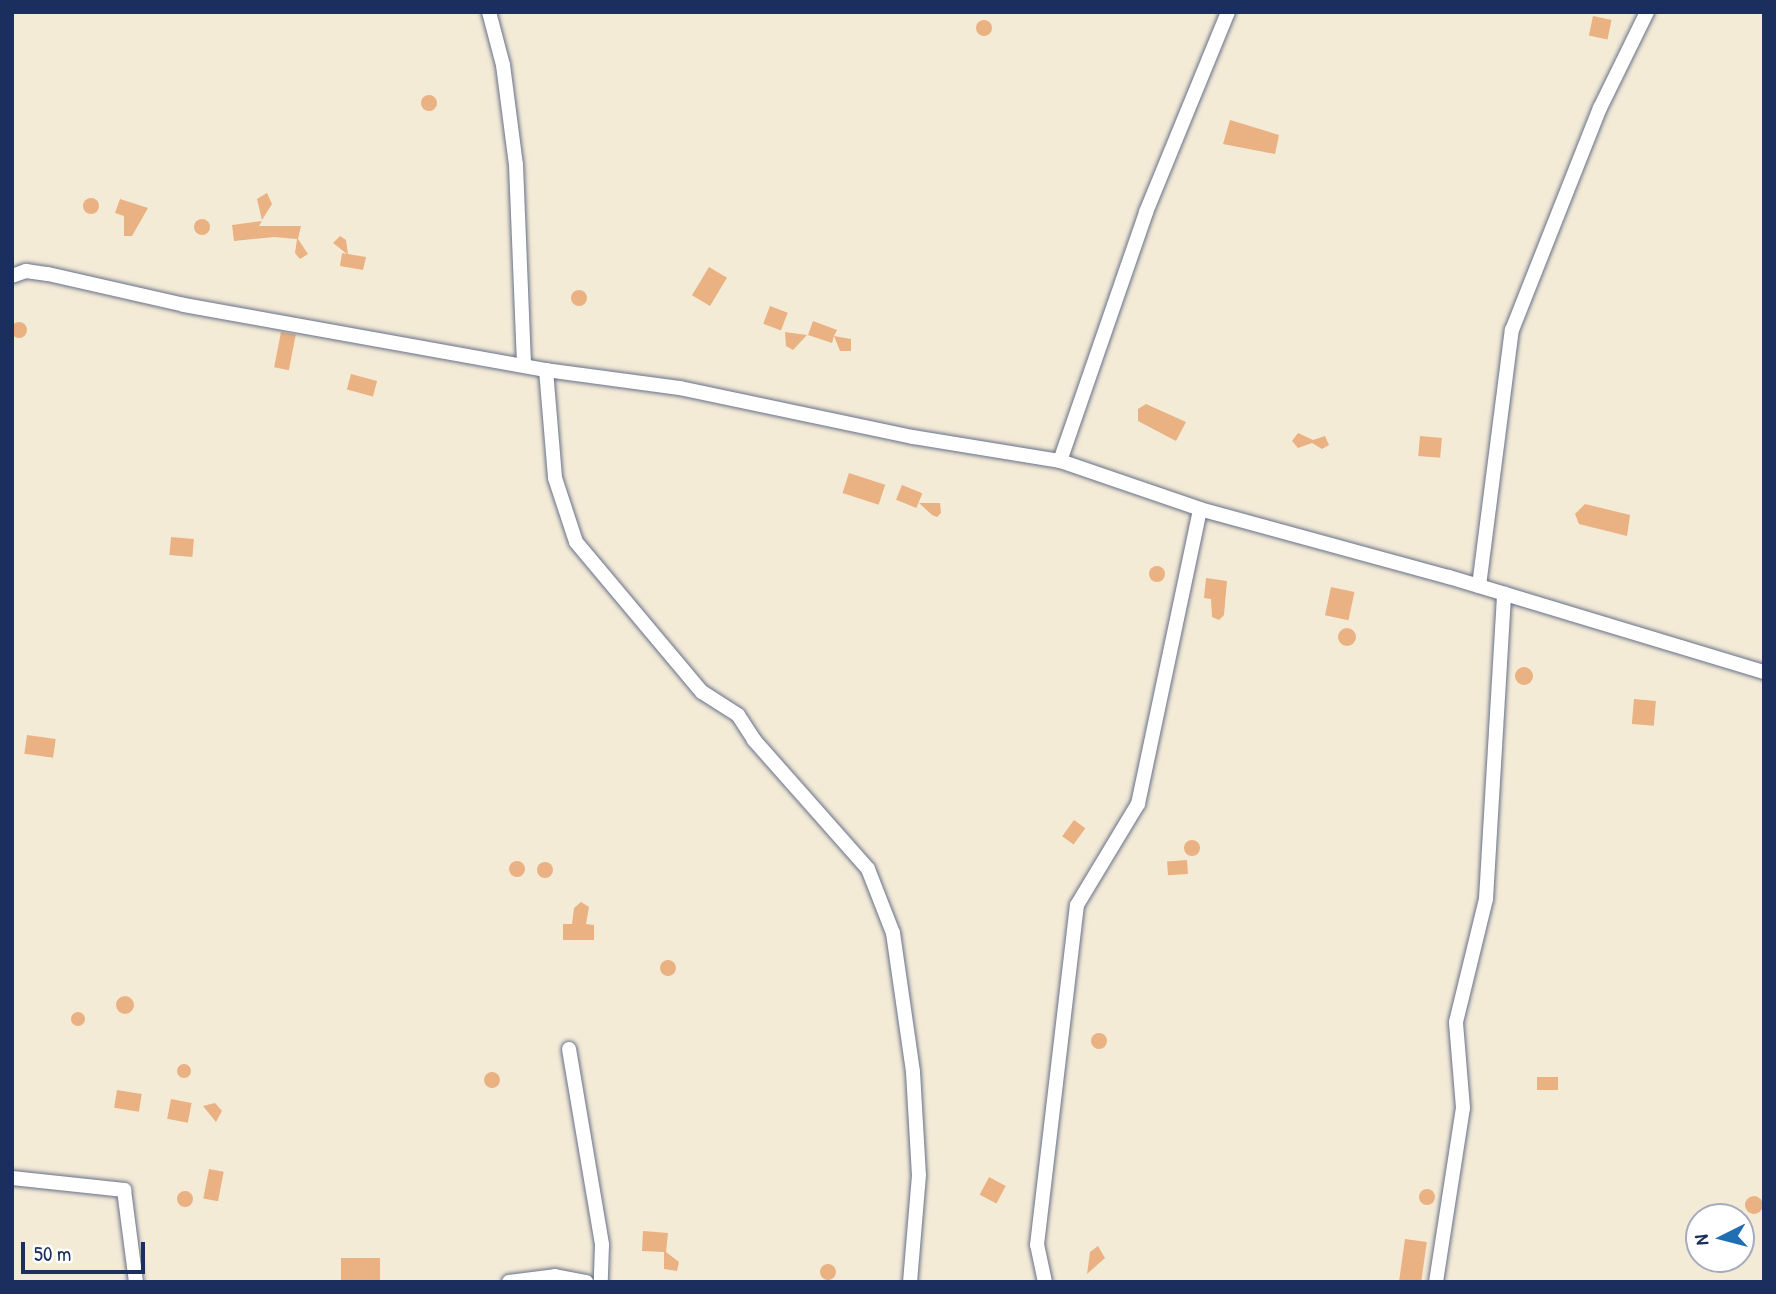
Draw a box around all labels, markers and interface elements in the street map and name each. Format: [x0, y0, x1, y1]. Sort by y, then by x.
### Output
north arrow [1685, 1203, 1755, 1273]
scale bar [24, 1228, 149, 1272]
text: N [1688, 1234, 1715, 1246]
text: 50 m [34, 1239, 71, 1268]

